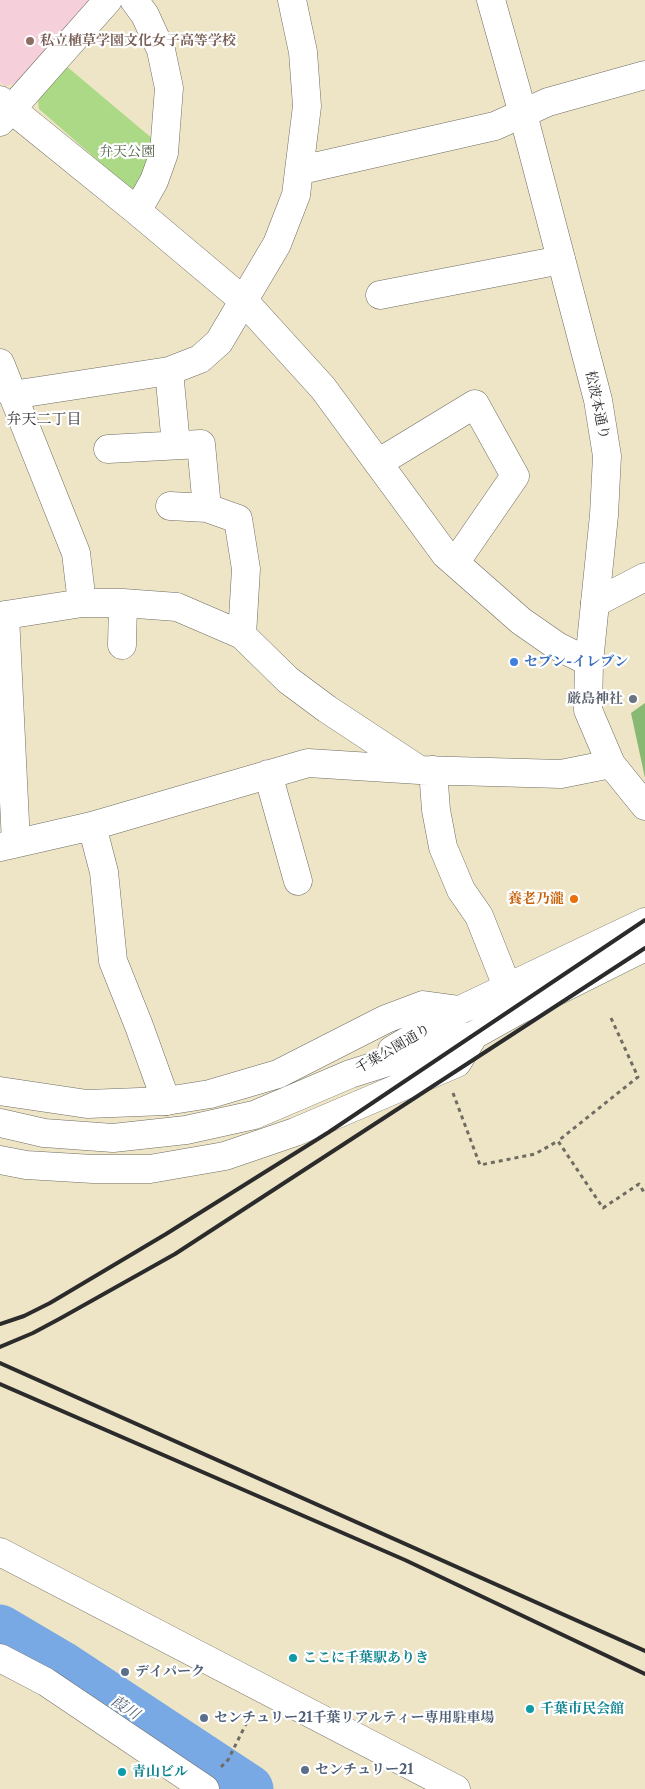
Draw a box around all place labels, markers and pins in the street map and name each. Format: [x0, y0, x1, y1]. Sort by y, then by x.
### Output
place label: 私立植草学園文化女子高等学校 [40, 33, 236, 49]
marker: 私立植草学園文化女子高等学校 [24, 35, 36, 47]
place label: セブン-イレブン [524, 654, 628, 670]
marker: セブン-イレブン [508, 656, 520, 668]
place label: 厳島神社 [567, 691, 623, 707]
marker: 厳島神社 [627, 693, 639, 705]
place label: 養老乃瀧 [508, 891, 564, 907]
marker: 養老乃瀧 [568, 893, 580, 905]
place label: ここに千葉駅ありき [303, 1650, 429, 1666]
marker: ここに千葉駅ありき [287, 1652, 299, 1664]
place label: デイパーク [135, 1664, 205, 1680]
marker: デイパーク [119, 1666, 131, 1678]
place label: 千葉市民会館 [540, 1701, 624, 1717]
marker: 千葉市民会館 [524, 1703, 536, 1715]
place label: センチュリー21千葉リアルティー専用駐車場 [214, 1710, 495, 1726]
marker: センチュリー21千葉リアルティー専用駐車場 [198, 1712, 210, 1724]
place label: センチュリー21 [315, 1762, 414, 1778]
place label: 青山ビル [132, 1764, 188, 1780]
marker: センチュリー21 [299, 1764, 311, 1776]
marker: 青山ビル [116, 1766, 128, 1778]

